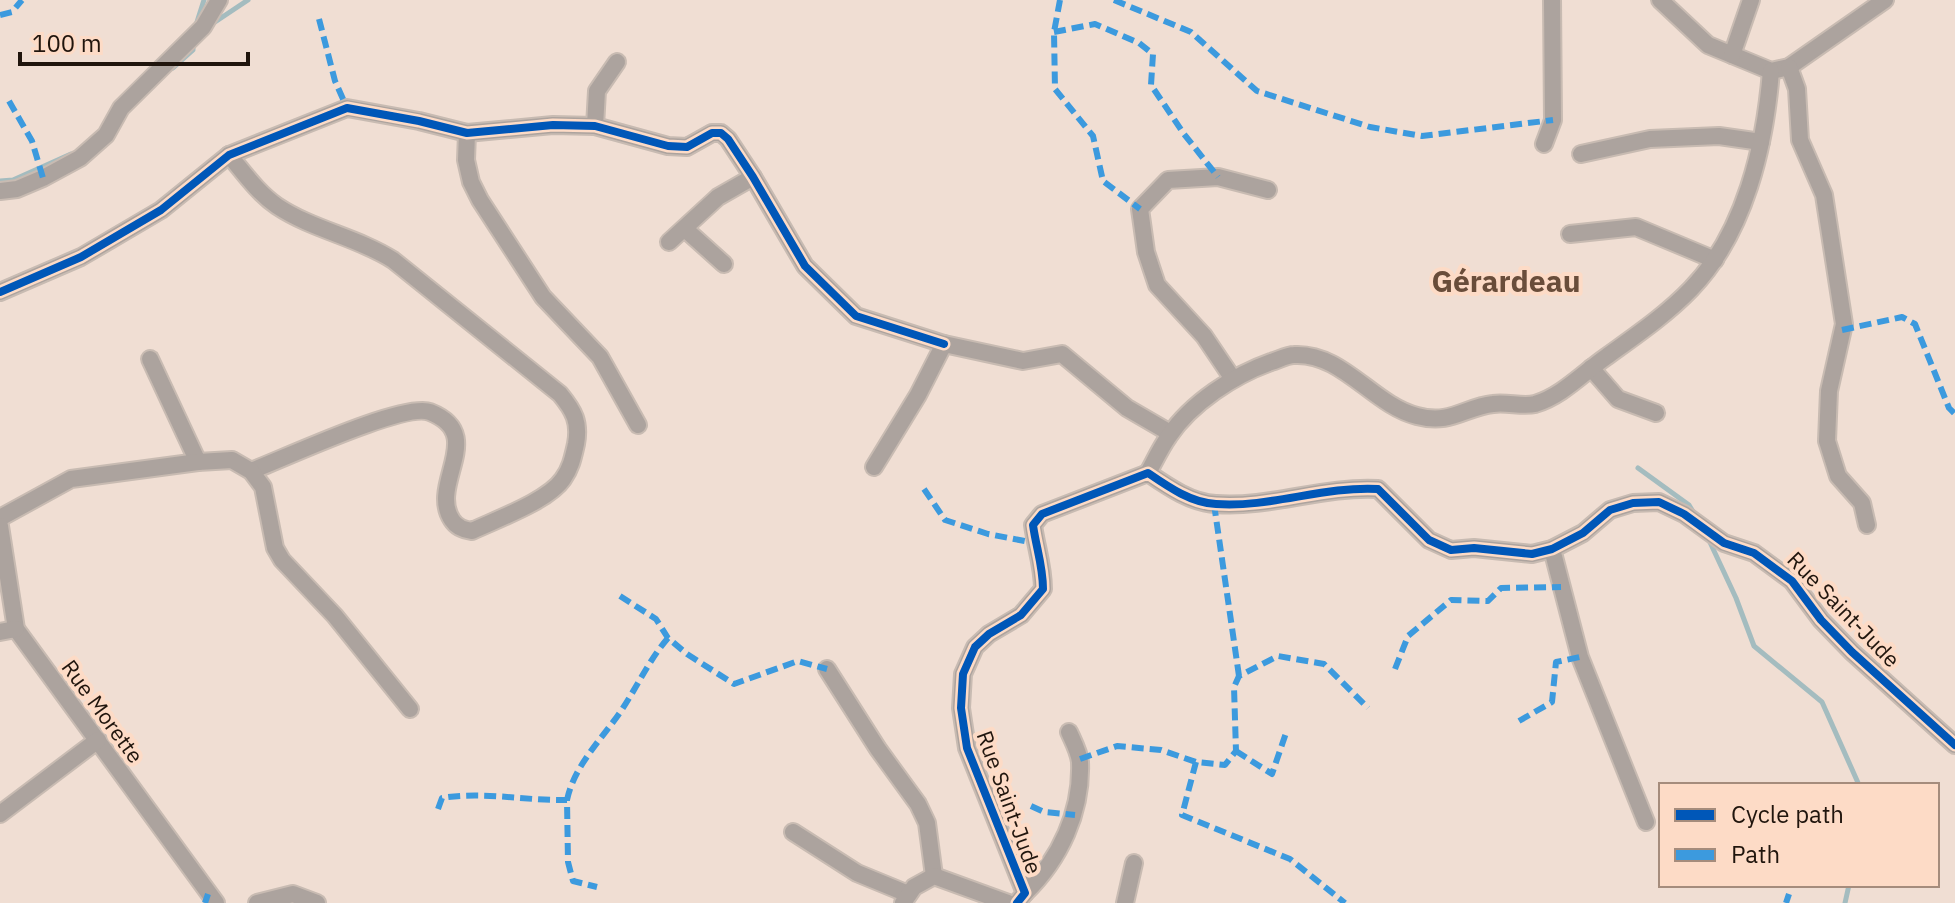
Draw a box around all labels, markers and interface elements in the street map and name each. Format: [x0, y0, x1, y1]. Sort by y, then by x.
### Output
scale bar [20, 16, 248, 66]
text: 100 m [32, 27, 102, 59]
district label: Gérardeau [1431, 261, 1581, 300]
street label: Rue Saint-Jude [1781, 545, 1907, 673]
street label: Rue Morette [56, 653, 150, 769]
street label: Rue Saint-Jude [971, 726, 1049, 878]
legend [1659, 783, 1939, 887]
text: Cycle path [1731, 798, 1844, 830]
text: Path [1731, 838, 1780, 870]

